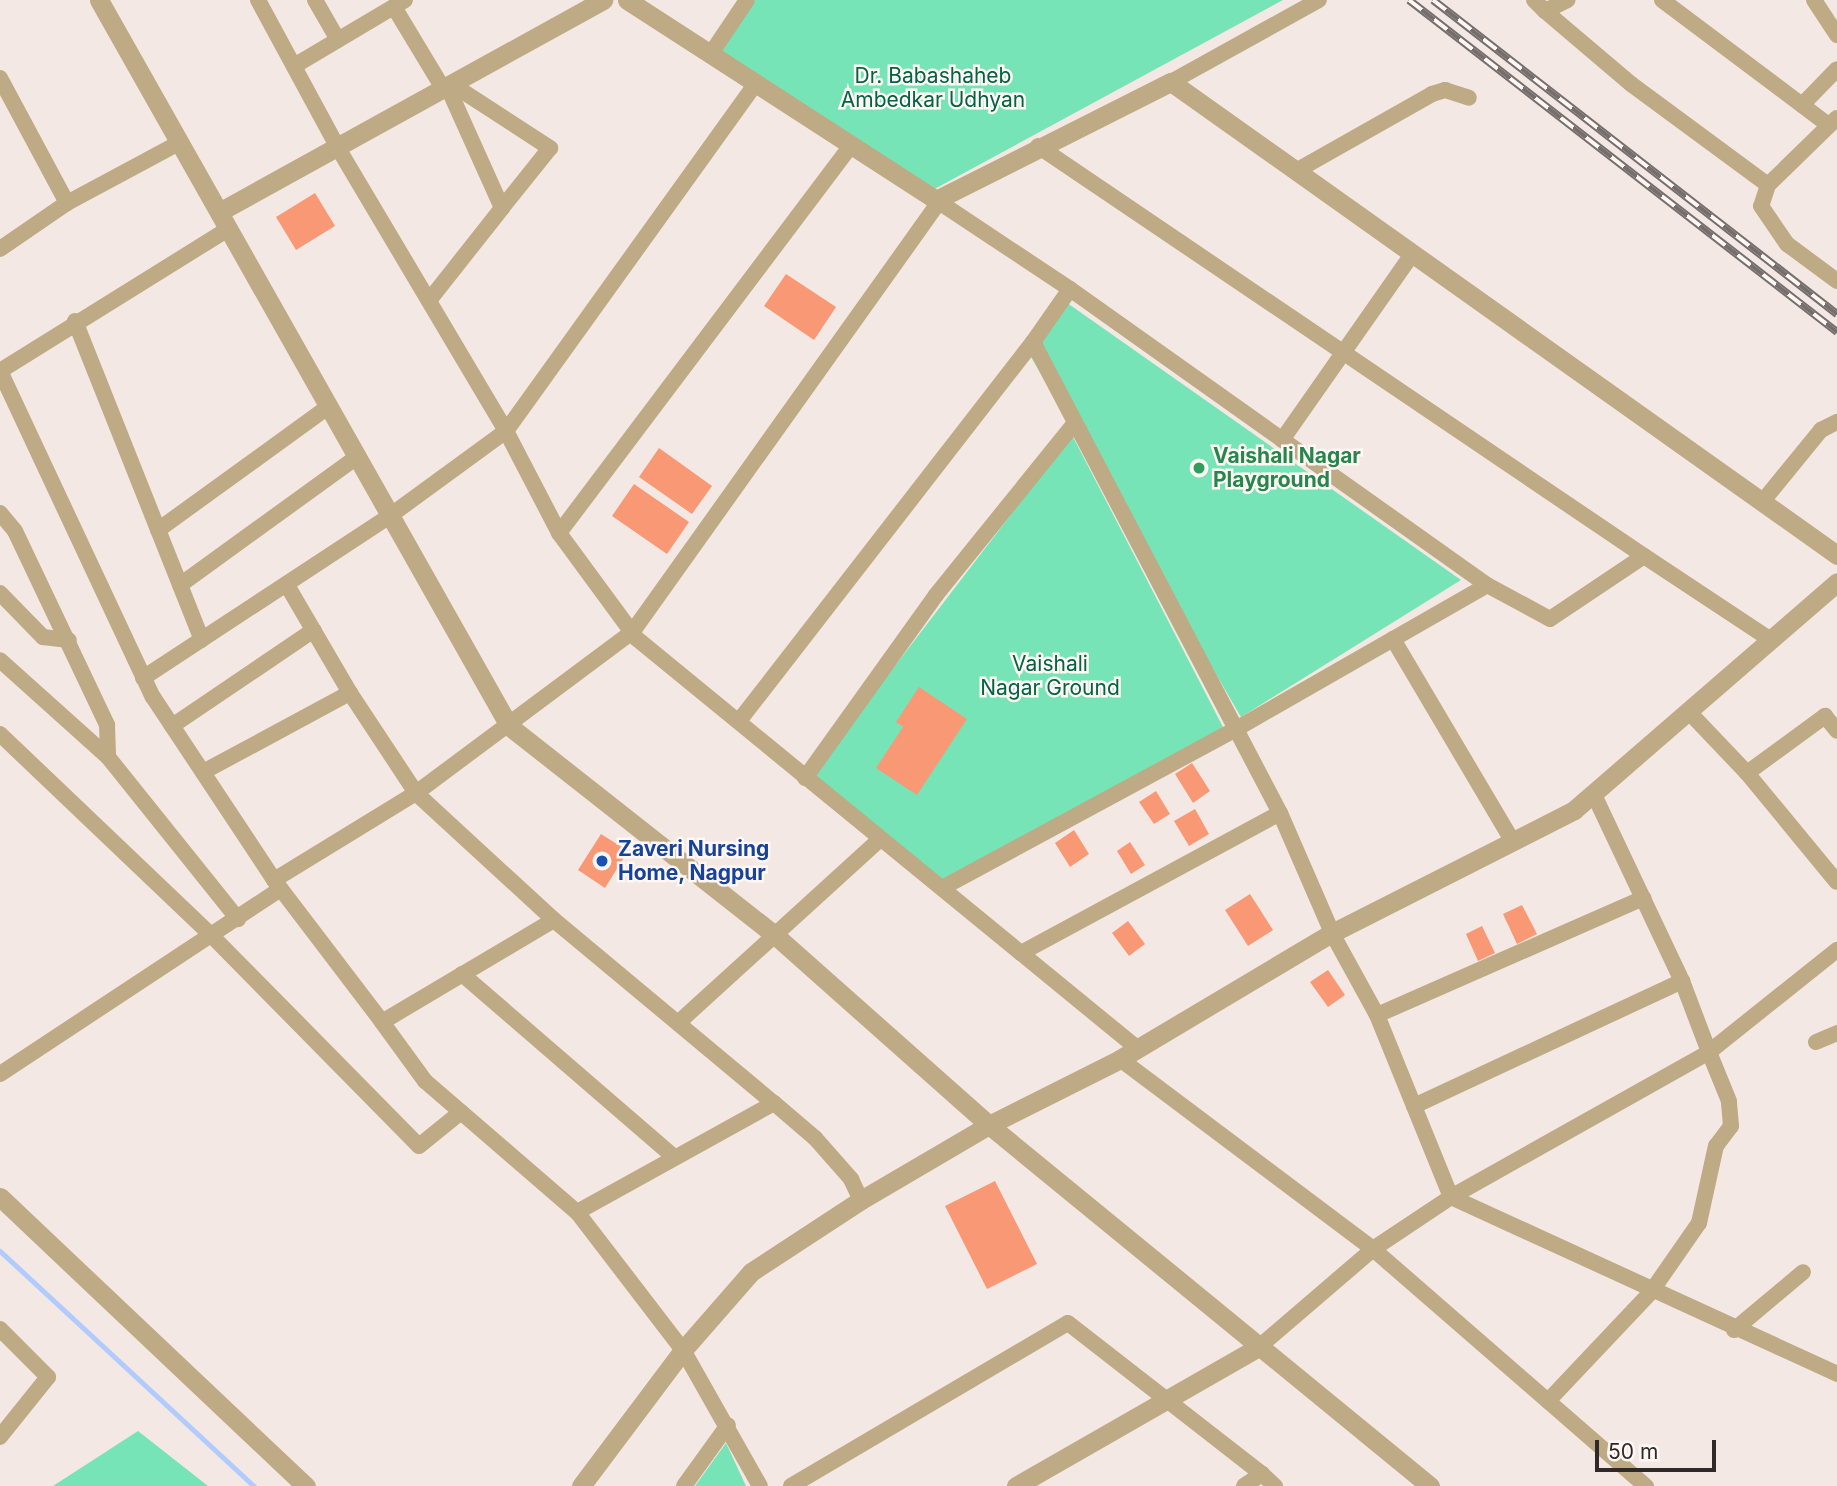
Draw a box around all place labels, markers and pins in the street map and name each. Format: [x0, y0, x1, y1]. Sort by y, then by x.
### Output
place label: Vaishali Nagar Playground [1213, 443, 1361, 493]
marker: Vaishali Nagar Playground [1191, 460, 1207, 476]
place label: Zaveri Nursing Home, Nagpur [618, 836, 769, 886]
marker: Zaveri Nursing Home, Nagpur [592, 851, 612, 871]

